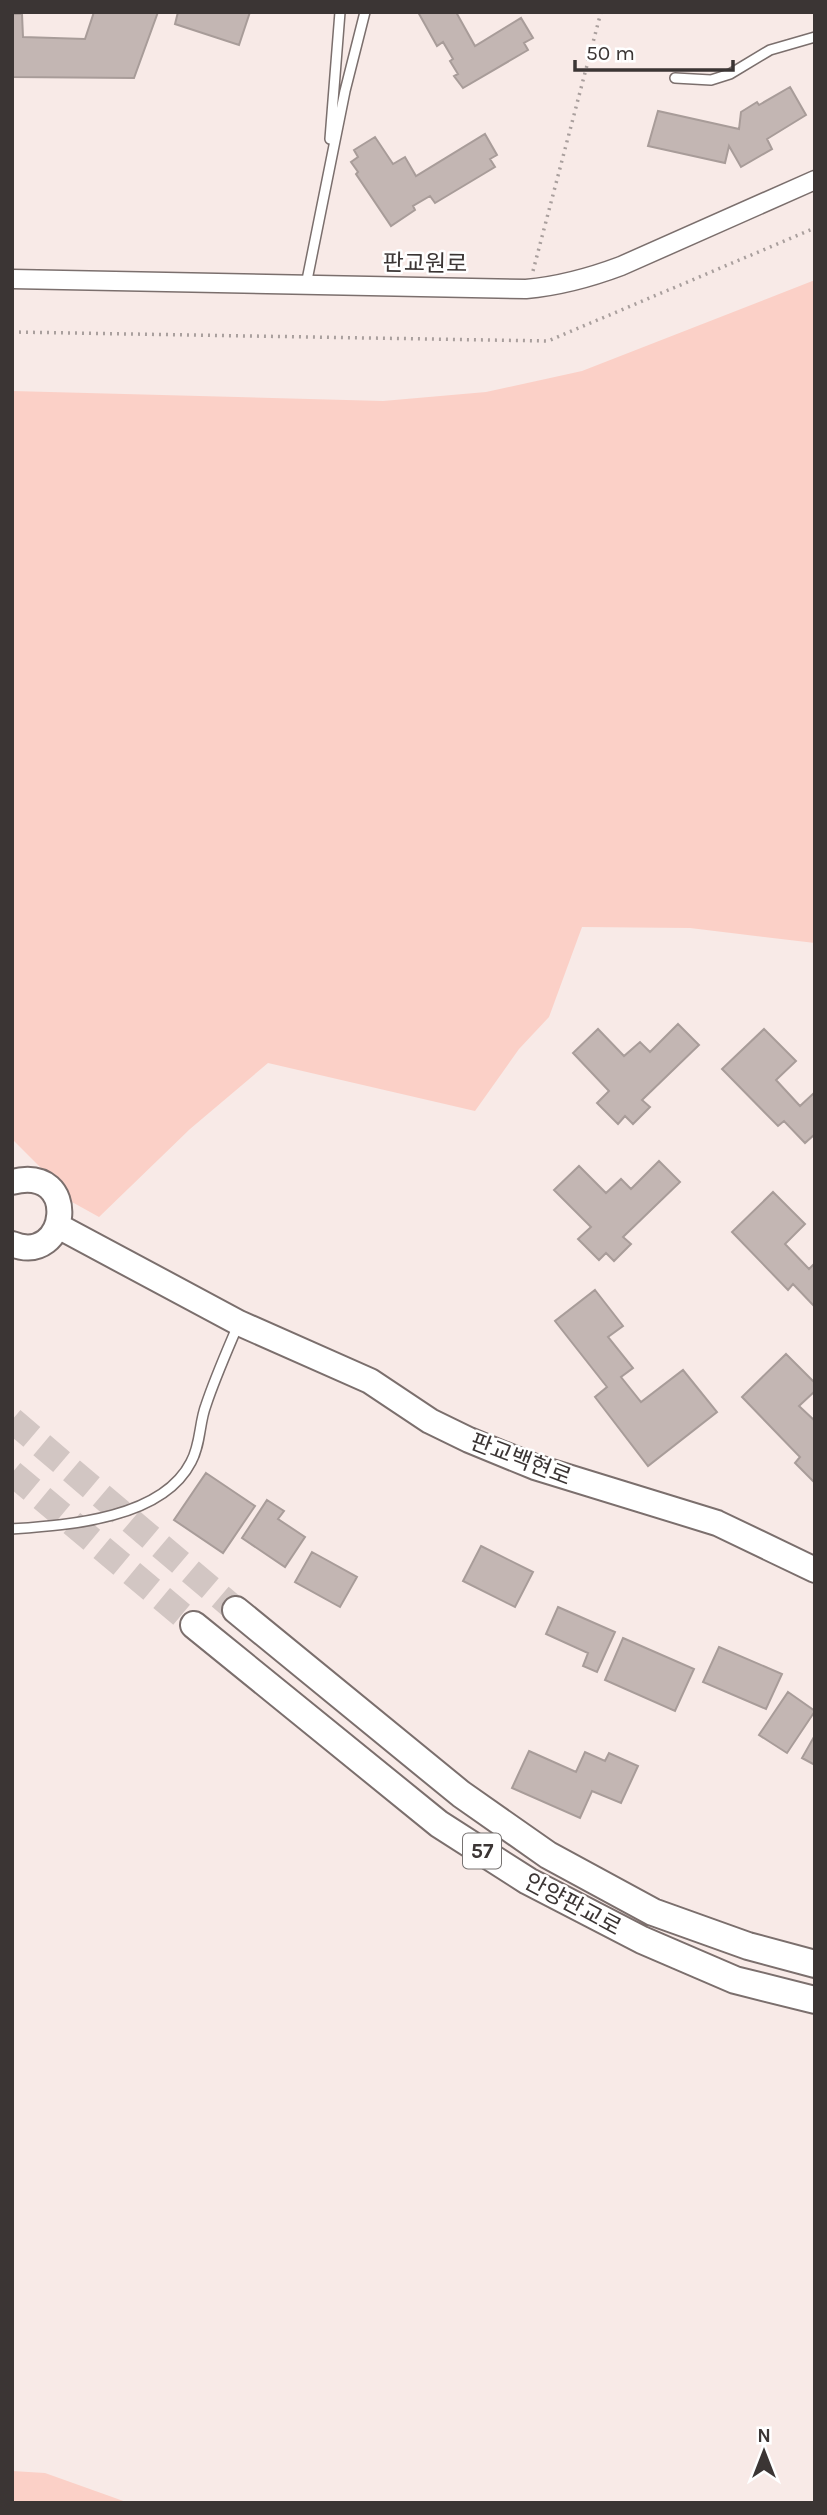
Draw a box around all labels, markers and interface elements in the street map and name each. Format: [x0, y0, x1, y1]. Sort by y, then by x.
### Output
scale bar [575, 28, 732, 72]
text: 50 m [586, 41, 635, 65]
street label: 판교원로 [382, 249, 468, 278]
street label: 판교백현로 [467, 1428, 575, 1491]
road number: 57 [463, 1834, 501, 1868]
street label: 안양판교로 [520, 1868, 626, 1941]
north arrow [729, 2417, 799, 2487]
text: N [757, 2425, 771, 2447]

